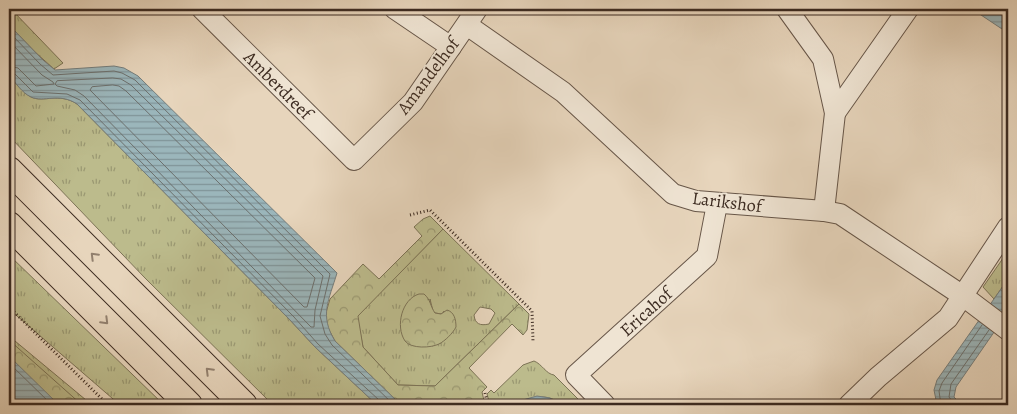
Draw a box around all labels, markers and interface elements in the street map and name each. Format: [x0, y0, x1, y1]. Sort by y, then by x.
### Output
street label: Amandelhof [391, 30, 467, 120]
street label: Amberdreef [238, 45, 320, 127]
street label: Larikshof [691, 186, 766, 219]
one-way arrow [91, 253, 100, 262]
street label: Ericahof [615, 280, 679, 342]
one-way arrow [99, 315, 108, 324]
one-way arrow [206, 368, 215, 377]

